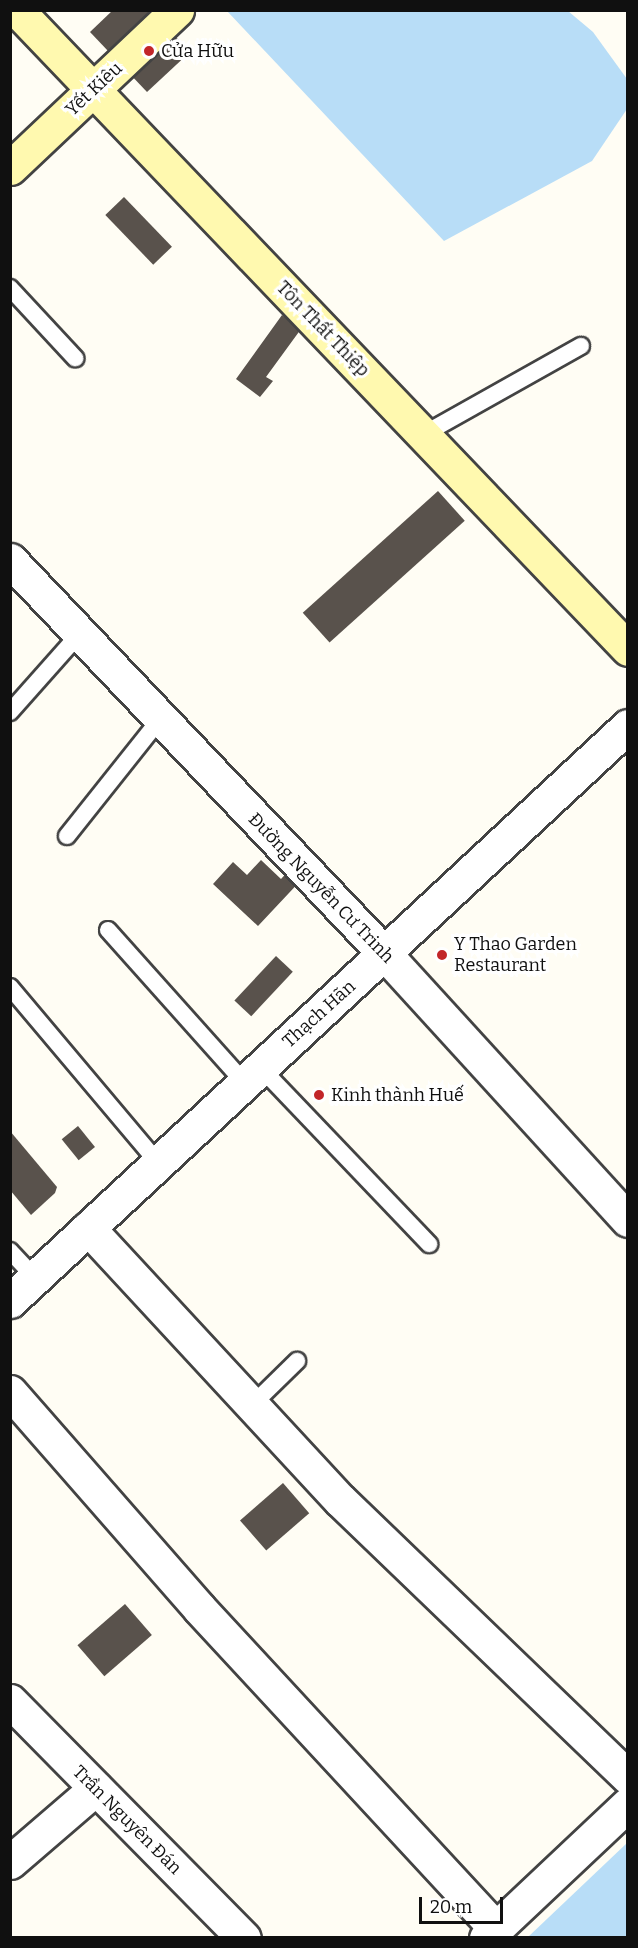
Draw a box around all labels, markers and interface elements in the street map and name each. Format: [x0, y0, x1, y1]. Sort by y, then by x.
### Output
place label: Cửa Hữu [161, 40, 234, 62]
marker: Cửa Hữu [142, 44, 156, 58]
street label: Yết Kiêu [61, 58, 127, 120]
street label: Tôn Thất Thiệp [272, 277, 374, 381]
street label: Đường Nguyễn Cư Trinh [244, 808, 398, 968]
place label: Y Thao Garden Restaurant [454, 934, 577, 976]
marker: Y Thao Garden Restaurant [435, 948, 449, 962]
street label: Thạch Hãn [278, 976, 360, 1052]
place label: Kinh thành Huế [331, 1084, 464, 1106]
marker: Kinh thành Huế [312, 1088, 326, 1102]
street label: Trần Nguyên Đán [68, 1761, 186, 1879]
scale bar [422, 1885, 506, 1923]
text: 20 m [430, 1896, 472, 1918]

